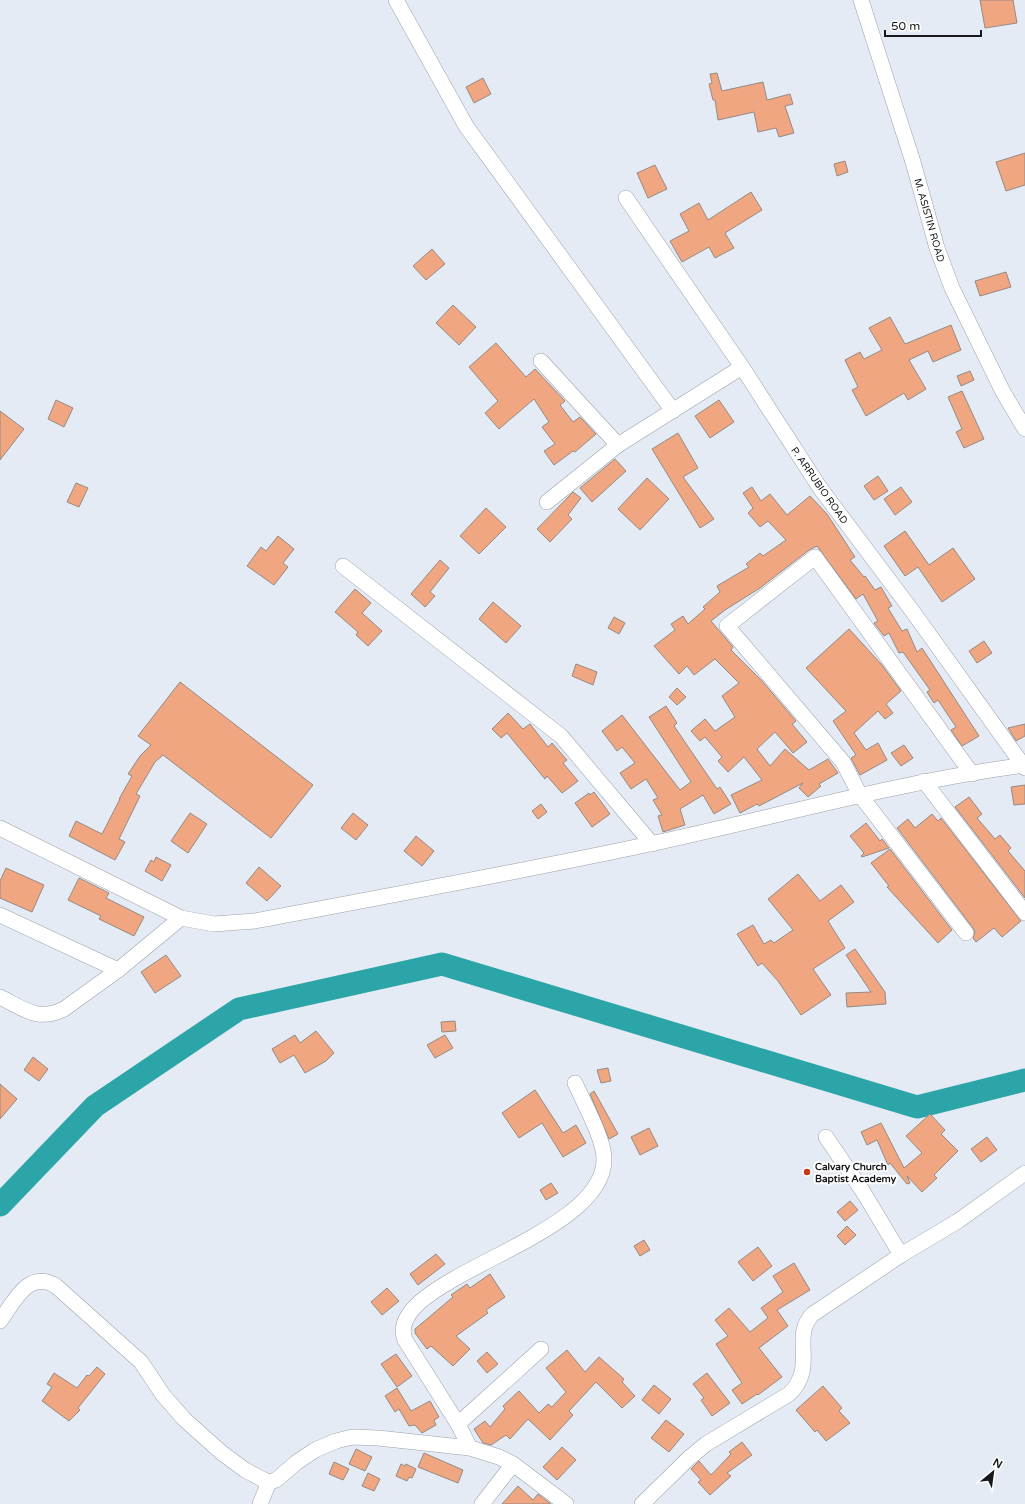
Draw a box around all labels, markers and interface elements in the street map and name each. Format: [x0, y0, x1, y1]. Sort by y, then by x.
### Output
scale bar [885, 12, 981, 38]
text: 50 m [891, 19, 920, 33]
street label: M. ASISTIN ROAD [911, 177, 947, 264]
street label: P. ARRUBIO ROAD [788, 445, 850, 526]
place label: Calvary Church Baptist Academy [815, 1161, 897, 1185]
marker: Calvary Church Baptist Academy [802, 1167, 812, 1177]
north arrow [973, 1452, 1013, 1492]
text: N [991, 1456, 1005, 1472]

